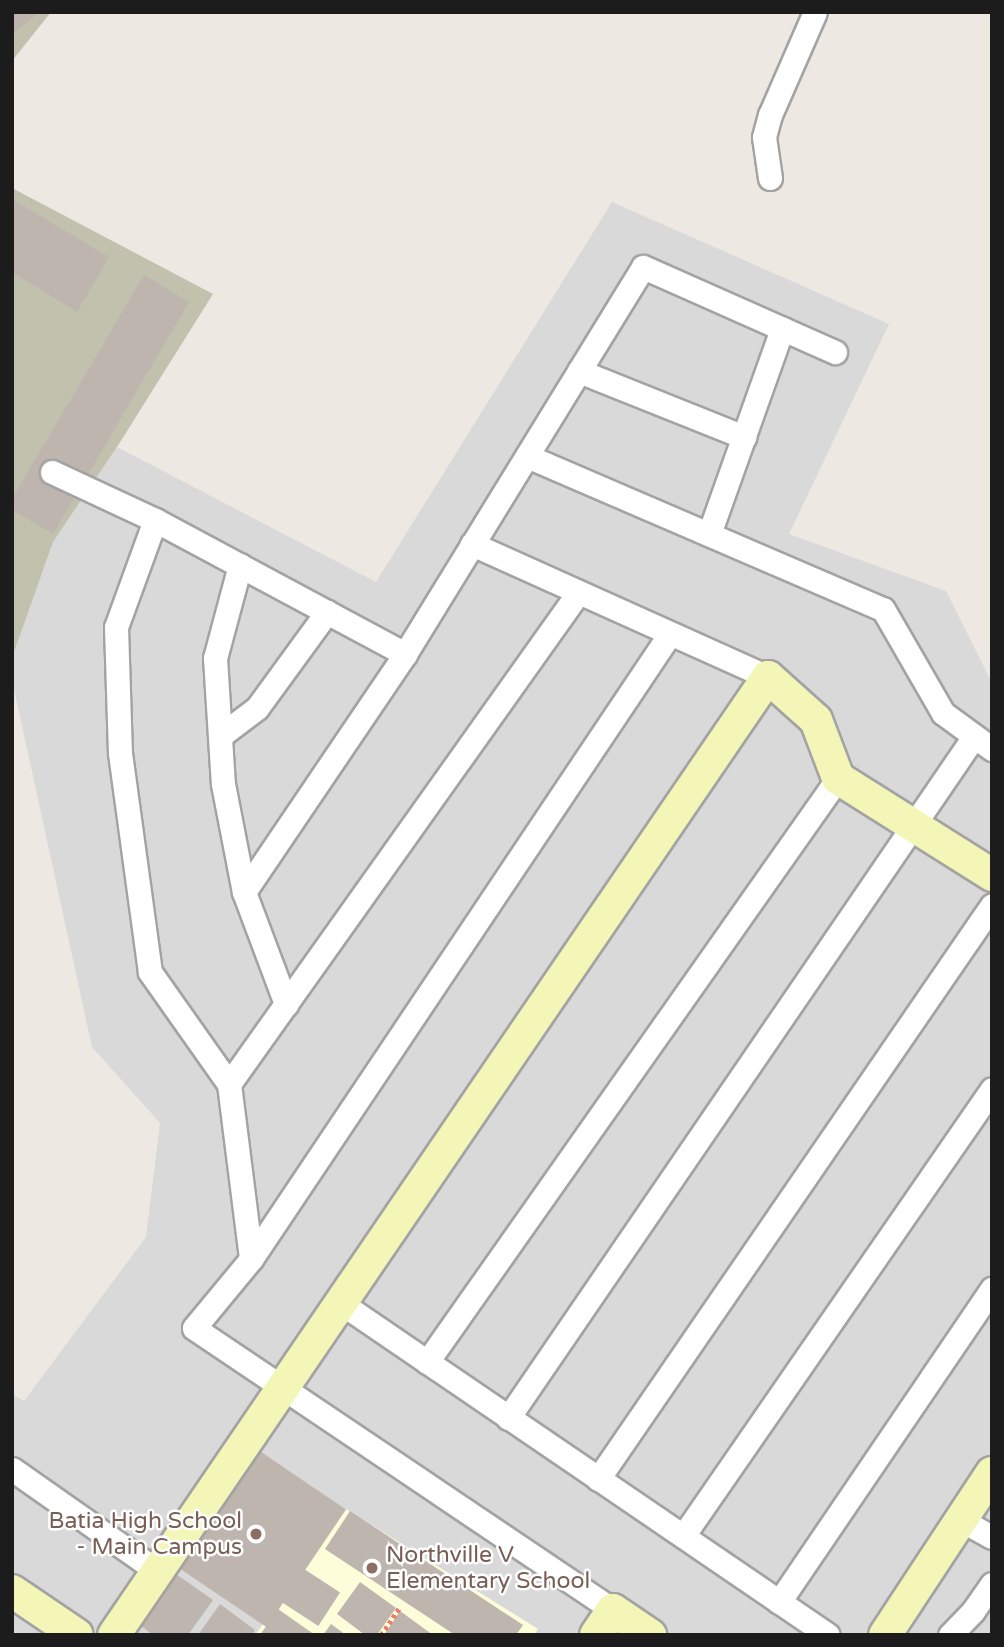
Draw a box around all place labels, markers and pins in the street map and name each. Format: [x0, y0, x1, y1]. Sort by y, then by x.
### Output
place label: Batia High School - Main Campus [49, 1507, 242, 1561]
marker: Batia High School - Main Campus [248, 1526, 264, 1542]
place label: Northville V Elementary School [386, 1541, 590, 1595]
marker: Northville V Elementary School [364, 1560, 380, 1576]

